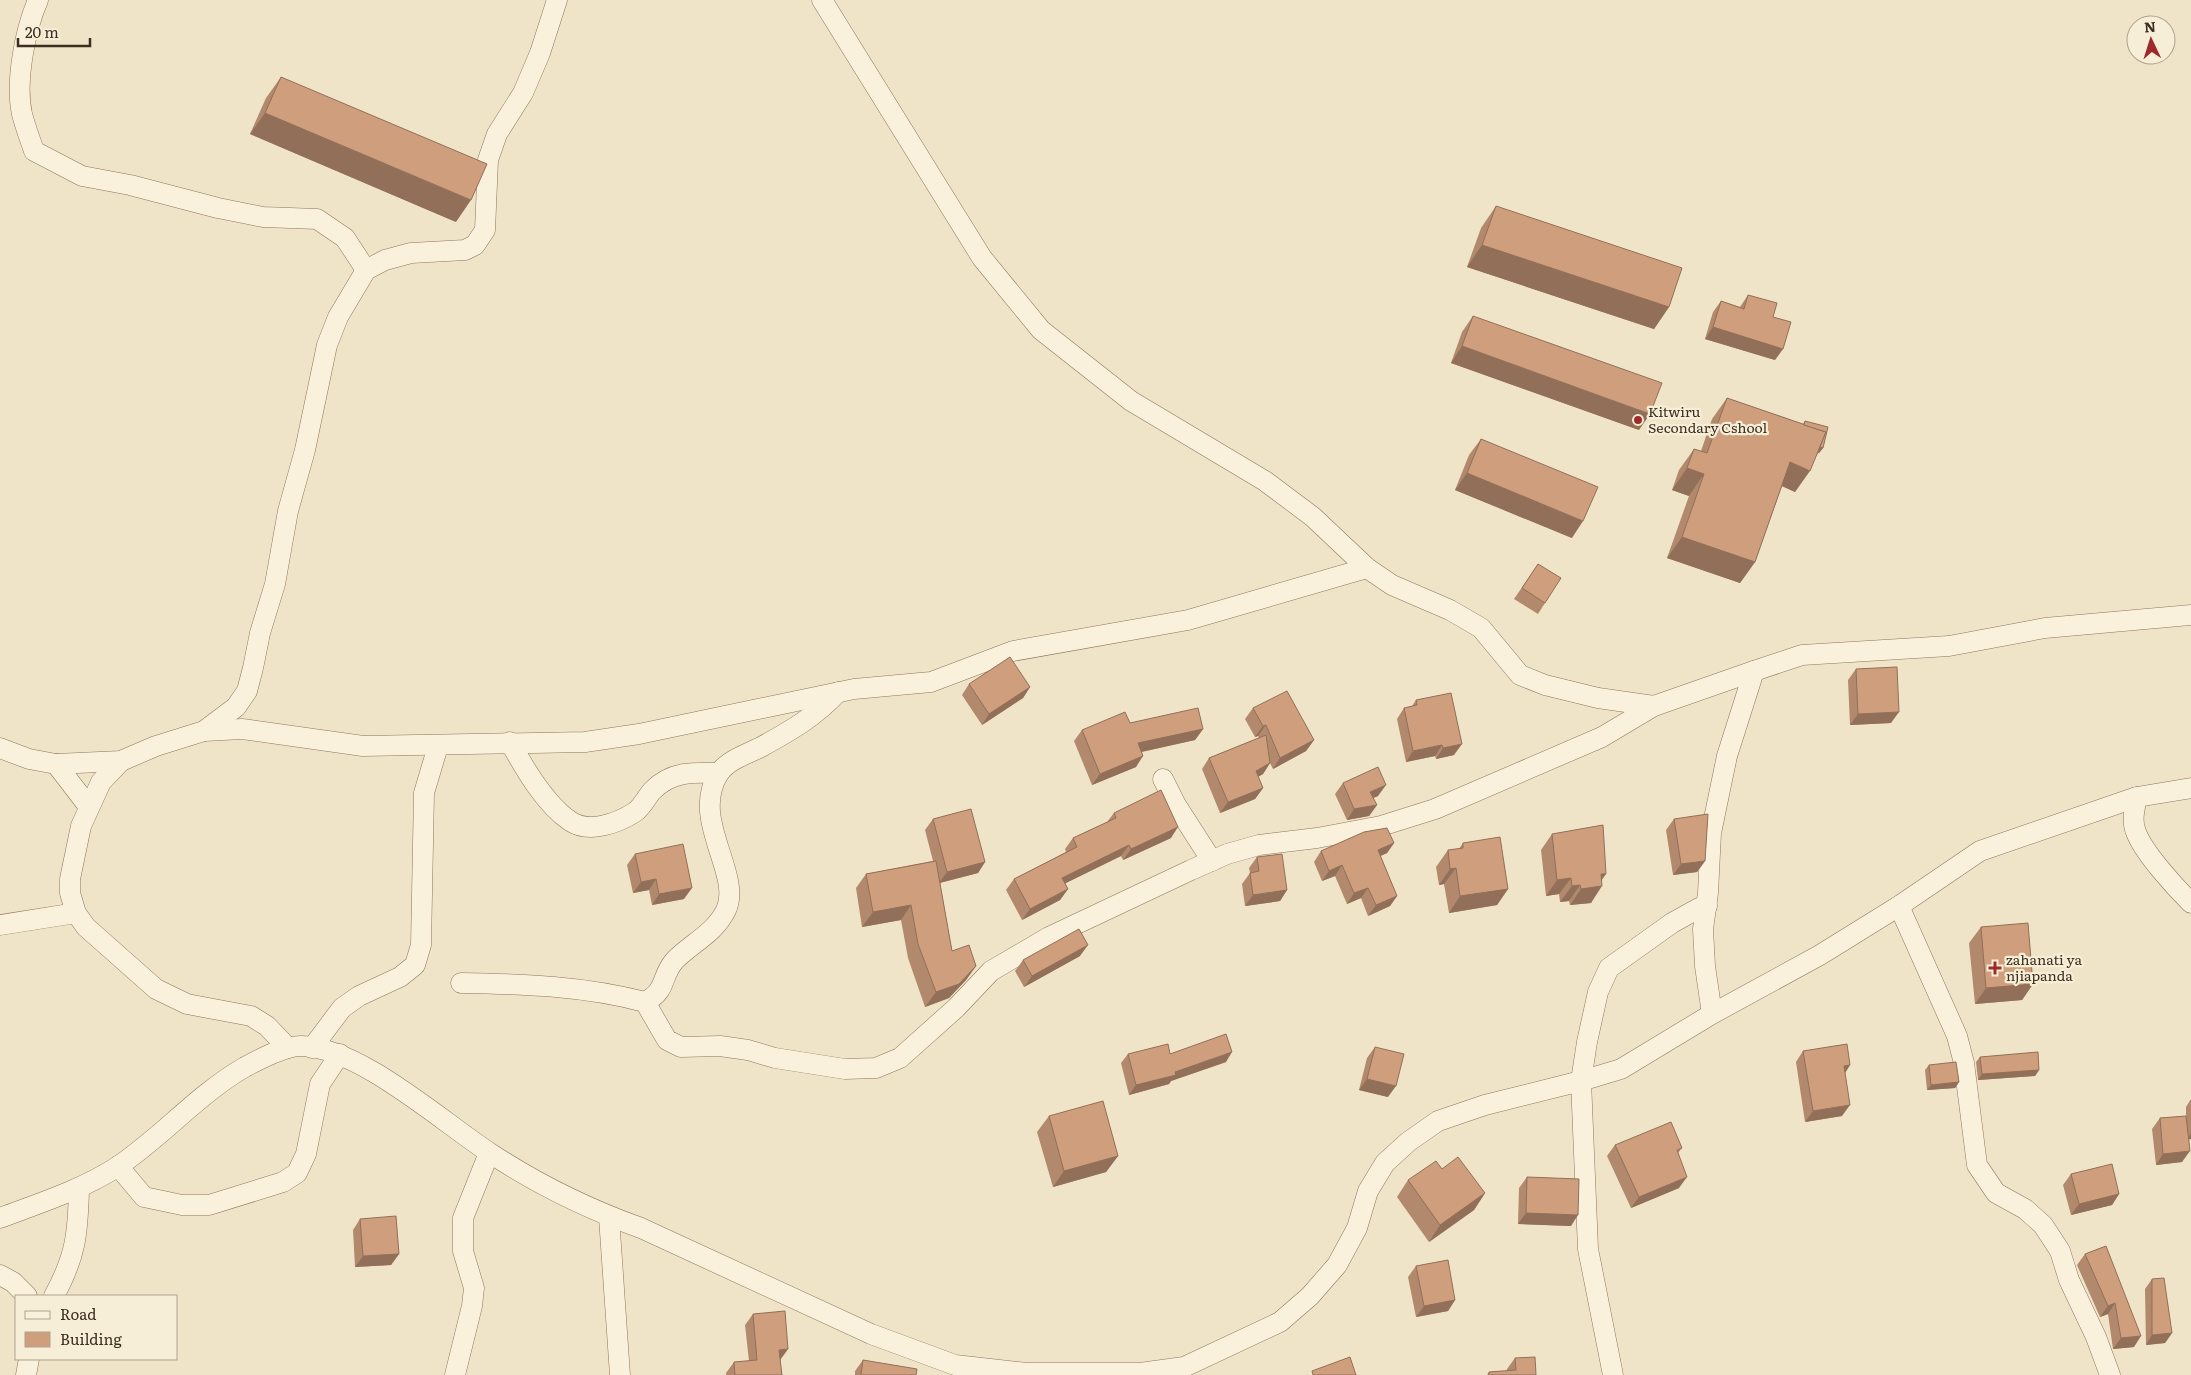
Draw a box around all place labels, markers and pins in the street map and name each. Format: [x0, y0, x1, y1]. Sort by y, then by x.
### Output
place label: Kitwiru Secondary Cshool [1648, 401, 1768, 437]
marker: Kitwiru Secondary Cshool [1632, 414, 1644, 426]
place label: zahanati ya njiapanda [2006, 949, 2082, 985]
marker: zahanati ya njiapanda [1988, 961, 2002, 975]

